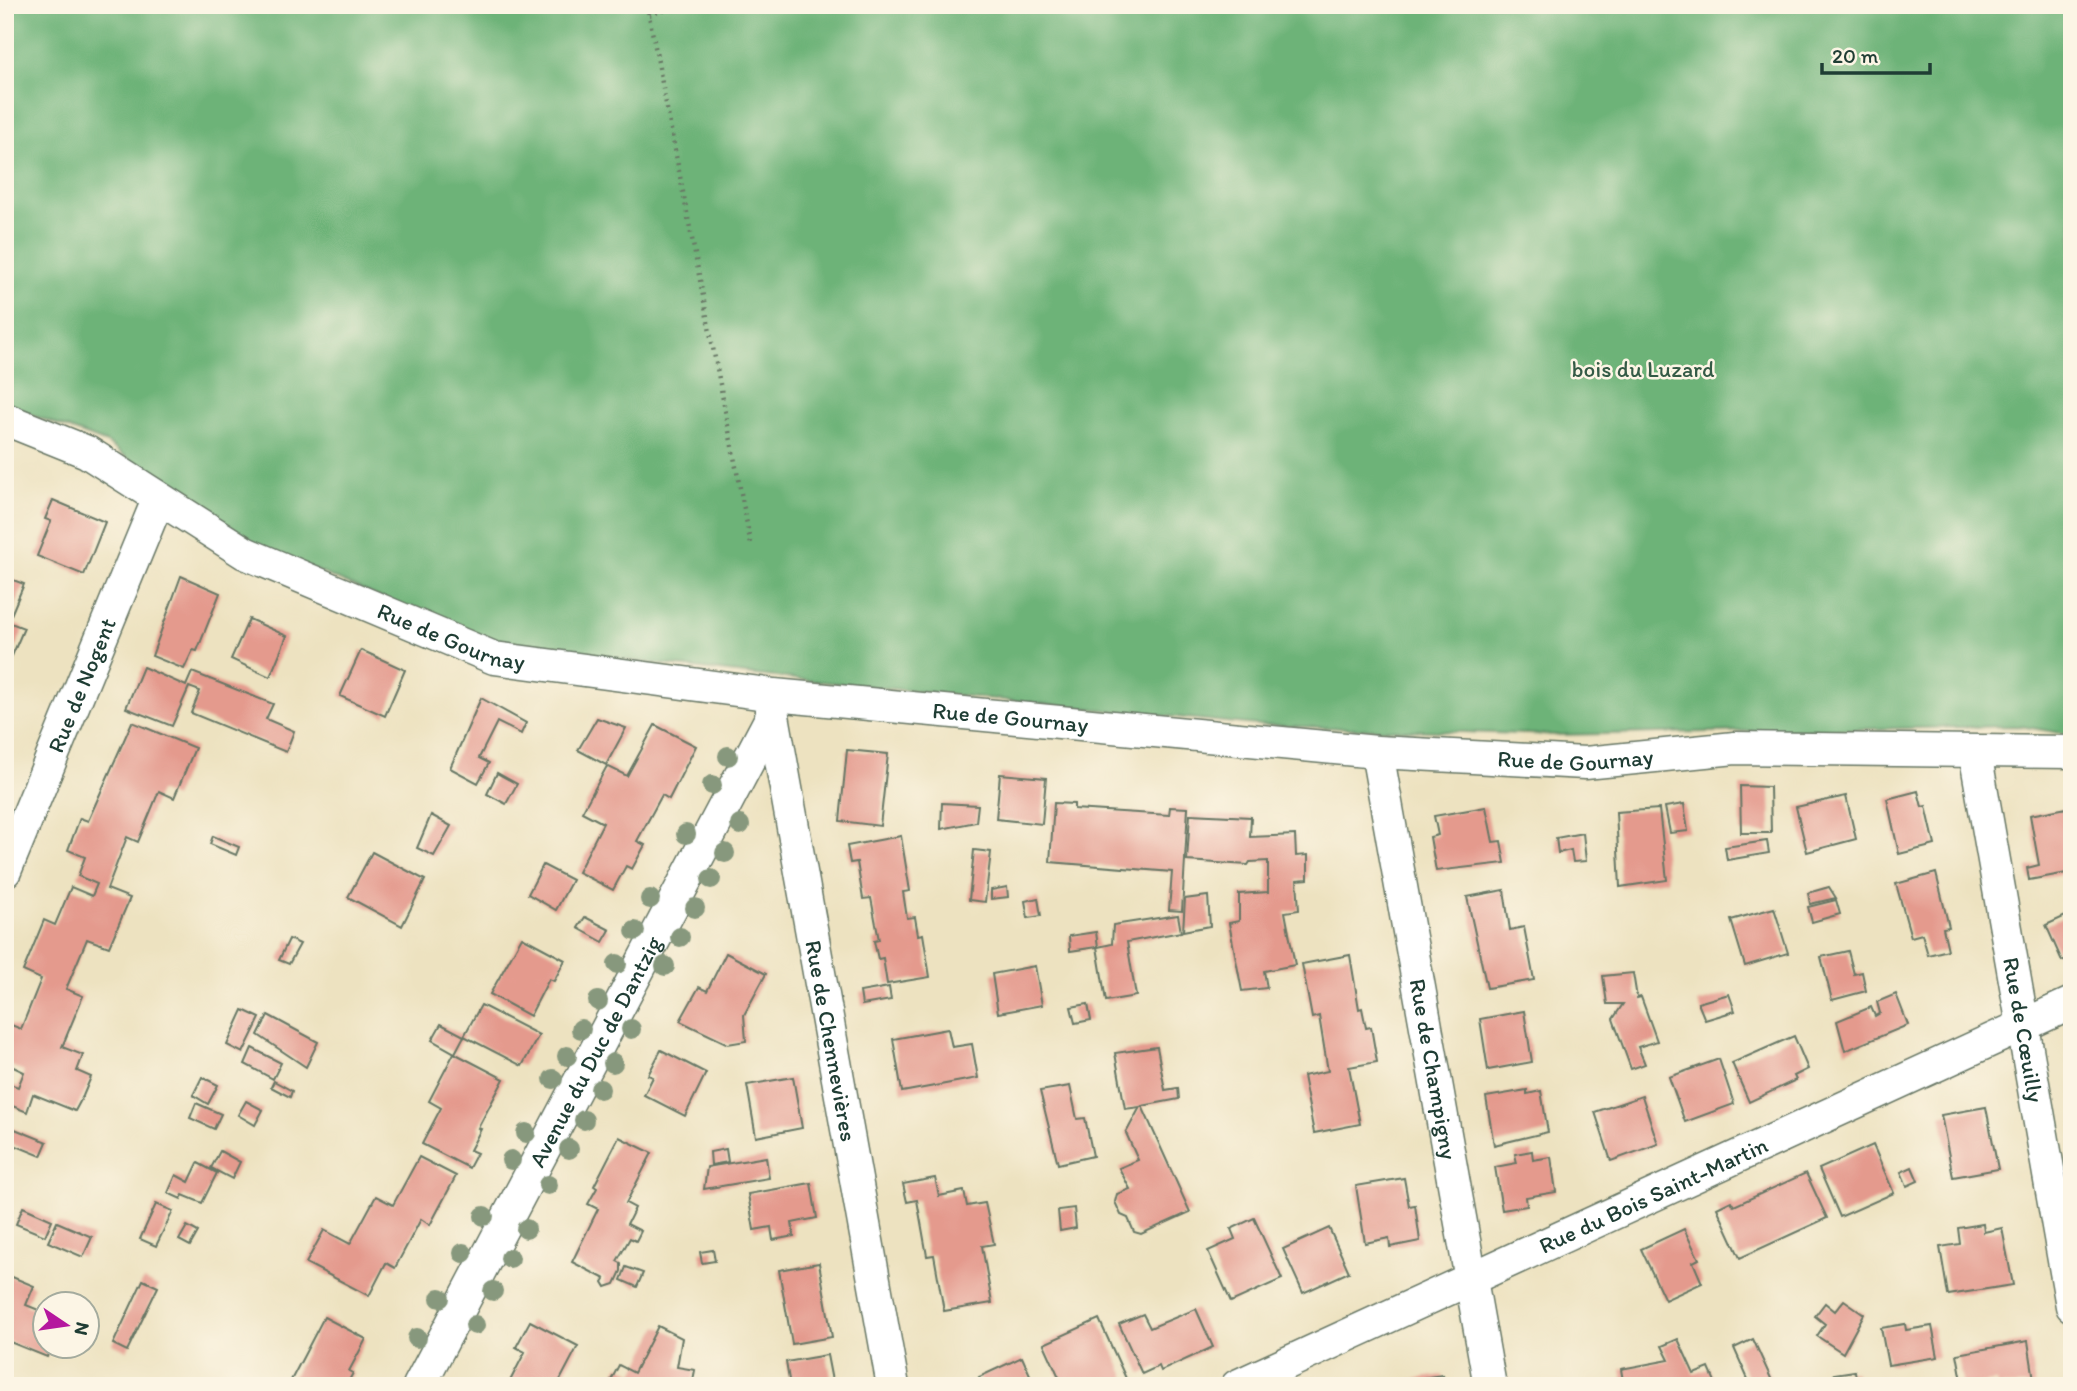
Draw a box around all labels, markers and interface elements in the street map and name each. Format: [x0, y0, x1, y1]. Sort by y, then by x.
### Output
scale bar [1822, 32, 1930, 76]
text: 20 m [1832, 43, 1879, 68]
park label: bois du Luzard [1572, 355, 1715, 383]
street label: Rue de Gournay [373, 596, 527, 676]
street label: Rue de Nogent [41, 614, 122, 757]
street label: Rue de Gournay [931, 696, 1090, 739]
street label: Rue de Gournay [1497, 742, 1655, 777]
street label: Avenue du Duc de Dantzig [523, 931, 668, 1172]
street label: Rue de Chennevières [799, 938, 863, 1144]
street label: Rue de Cœuilly [1997, 955, 2050, 1105]
street label: Rue de Champigny [1404, 976, 1463, 1162]
street label: Rue du Bois Saint-Martin [1534, 1131, 1772, 1260]
north arrow [32, 1290, 102, 1360]
text: N [69, 1320, 95, 1338]

